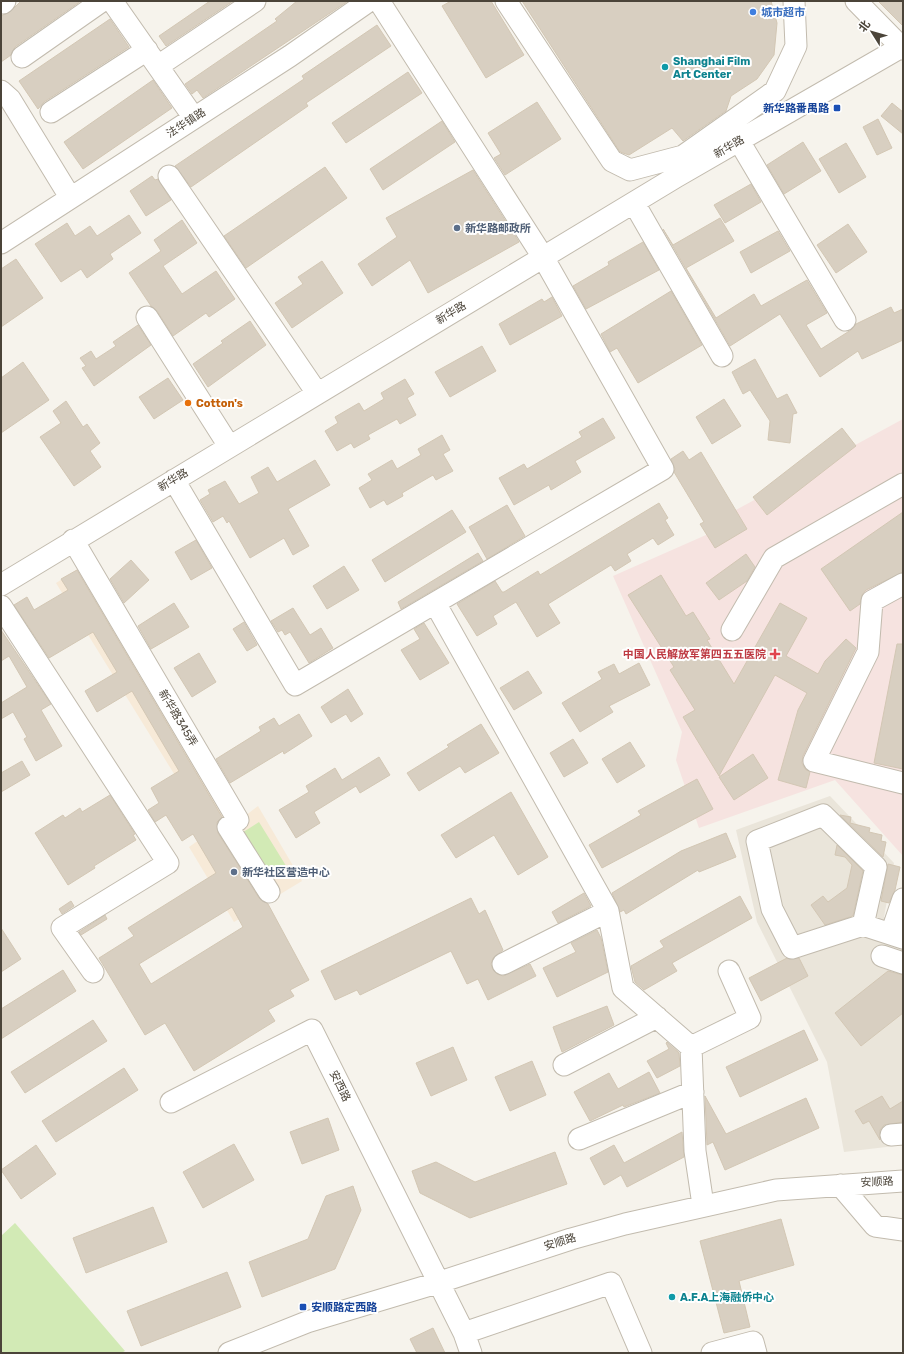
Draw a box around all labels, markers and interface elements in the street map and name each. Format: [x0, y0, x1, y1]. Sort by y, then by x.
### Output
place label: 城市超市 [761, 6, 805, 19]
marker: 城市超市 [748, 7, 758, 17]
north arrow [852, 12, 892, 52]
text: 北 [856, 18, 873, 35]
place label: Shanghai Film Art Center [673, 55, 750, 81]
marker: Shanghai Film Art Center [660, 62, 670, 72]
place label: 新华路番禺路 [763, 102, 830, 115]
marker: 新华路番禺路 [832, 103, 842, 113]
street label: 法华镇路 [164, 106, 208, 140]
street label: 新华路 [711, 133, 747, 161]
place label: 新华路邮政所 [465, 222, 531, 235]
marker: 新华路邮政所 [452, 223, 462, 233]
street label: 新华路 [434, 299, 468, 327]
place label: Cotton's [196, 397, 243, 410]
marker: Cotton's [183, 398, 193, 408]
street label: 新华路 [156, 466, 190, 494]
place label: 中国人民解放军第四五五医院 [623, 648, 766, 661]
marker: 中国人民解放军第四五五医院 [769, 648, 781, 660]
street label: 新华路345弄 [156, 687, 200, 749]
place label: 新华社区营造中心 [242, 866, 330, 879]
marker: 新华社区营造中心 [229, 867, 239, 877]
street label: 安西路 [327, 1068, 353, 1104]
street label: 安顺路 [860, 1175, 894, 1189]
street label: 安顺路 [542, 1231, 578, 1253]
place label: A.F.A上海融侨中心 [680, 1291, 774, 1304]
marker: A.F.A上海融侨中心 [667, 1292, 677, 1302]
place label: 安顺路定西路 [311, 1301, 378, 1314]
marker: 安顺路定西路 [298, 1302, 308, 1312]

